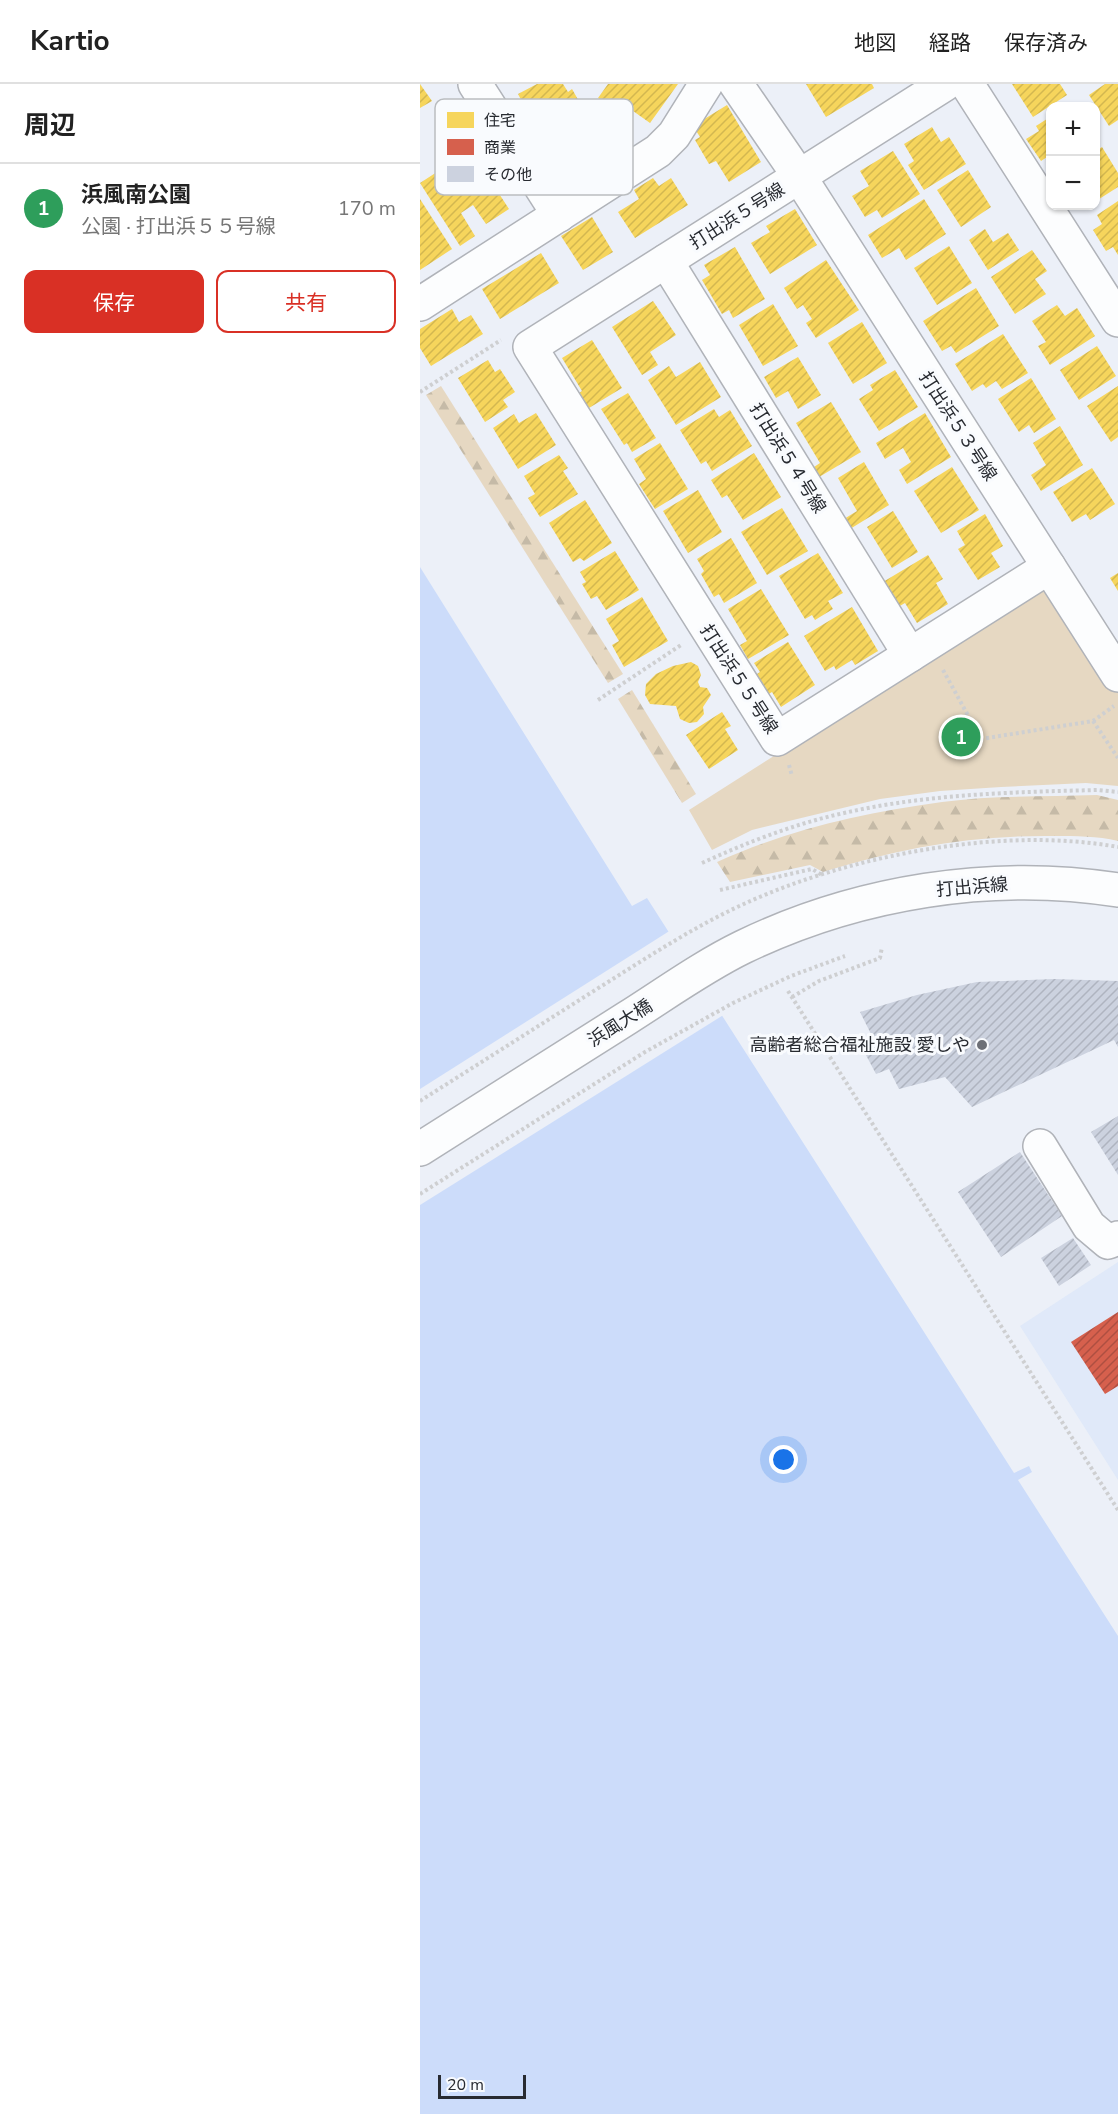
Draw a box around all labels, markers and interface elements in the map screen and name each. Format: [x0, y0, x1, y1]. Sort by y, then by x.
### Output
text: Kartio [30, 22, 110, 60]
text: 地図 [854, 29, 896, 57]
text: 経路 [929, 29, 971, 57]
text: 保存済み [1004, 29, 1088, 57]
legend [435, 99, 633, 195]
map controls [1046, 102, 1100, 210]
button: + [1046, 102, 1100, 156]
text: 周辺 [24, 108, 76, 143]
text: 住宅 [484, 110, 516, 132]
text: 商業 [484, 137, 516, 159]
button: − [1046, 156, 1100, 210]
text: その他 [484, 164, 532, 186]
street label: 打出浜５号線 [685, 177, 789, 255]
text: 浜風南公園 [81, 180, 191, 210]
text: 1 [38, 195, 50, 222]
text: 170 m [338, 195, 396, 222]
text: 公園 · 打出浜５５号線 [81, 213, 276, 240]
button: 保存 [24, 270, 204, 333]
button: 共有 [216, 270, 396, 333]
street label: 打出浜５３号線 [914, 367, 1002, 485]
street label: 打出浜５４号線 [744, 398, 832, 518]
street label: 打出浜５５号線 [695, 620, 783, 738]
pin: 1 [942, 714, 980, 760]
street label: 打出浜線 [935, 872, 1009, 902]
street label: 浜風大橋 [583, 994, 657, 1052]
place label: 高齢者総合福祉施設 愛しや [750, 1033, 970, 1057]
marker: 高齢者総合福祉施設 愛しや [975, 1038, 989, 1052]
your location [769, 1445, 798, 1474]
scale bar [438, 2072, 526, 2100]
text: 20 m [447, 2074, 484, 2096]

